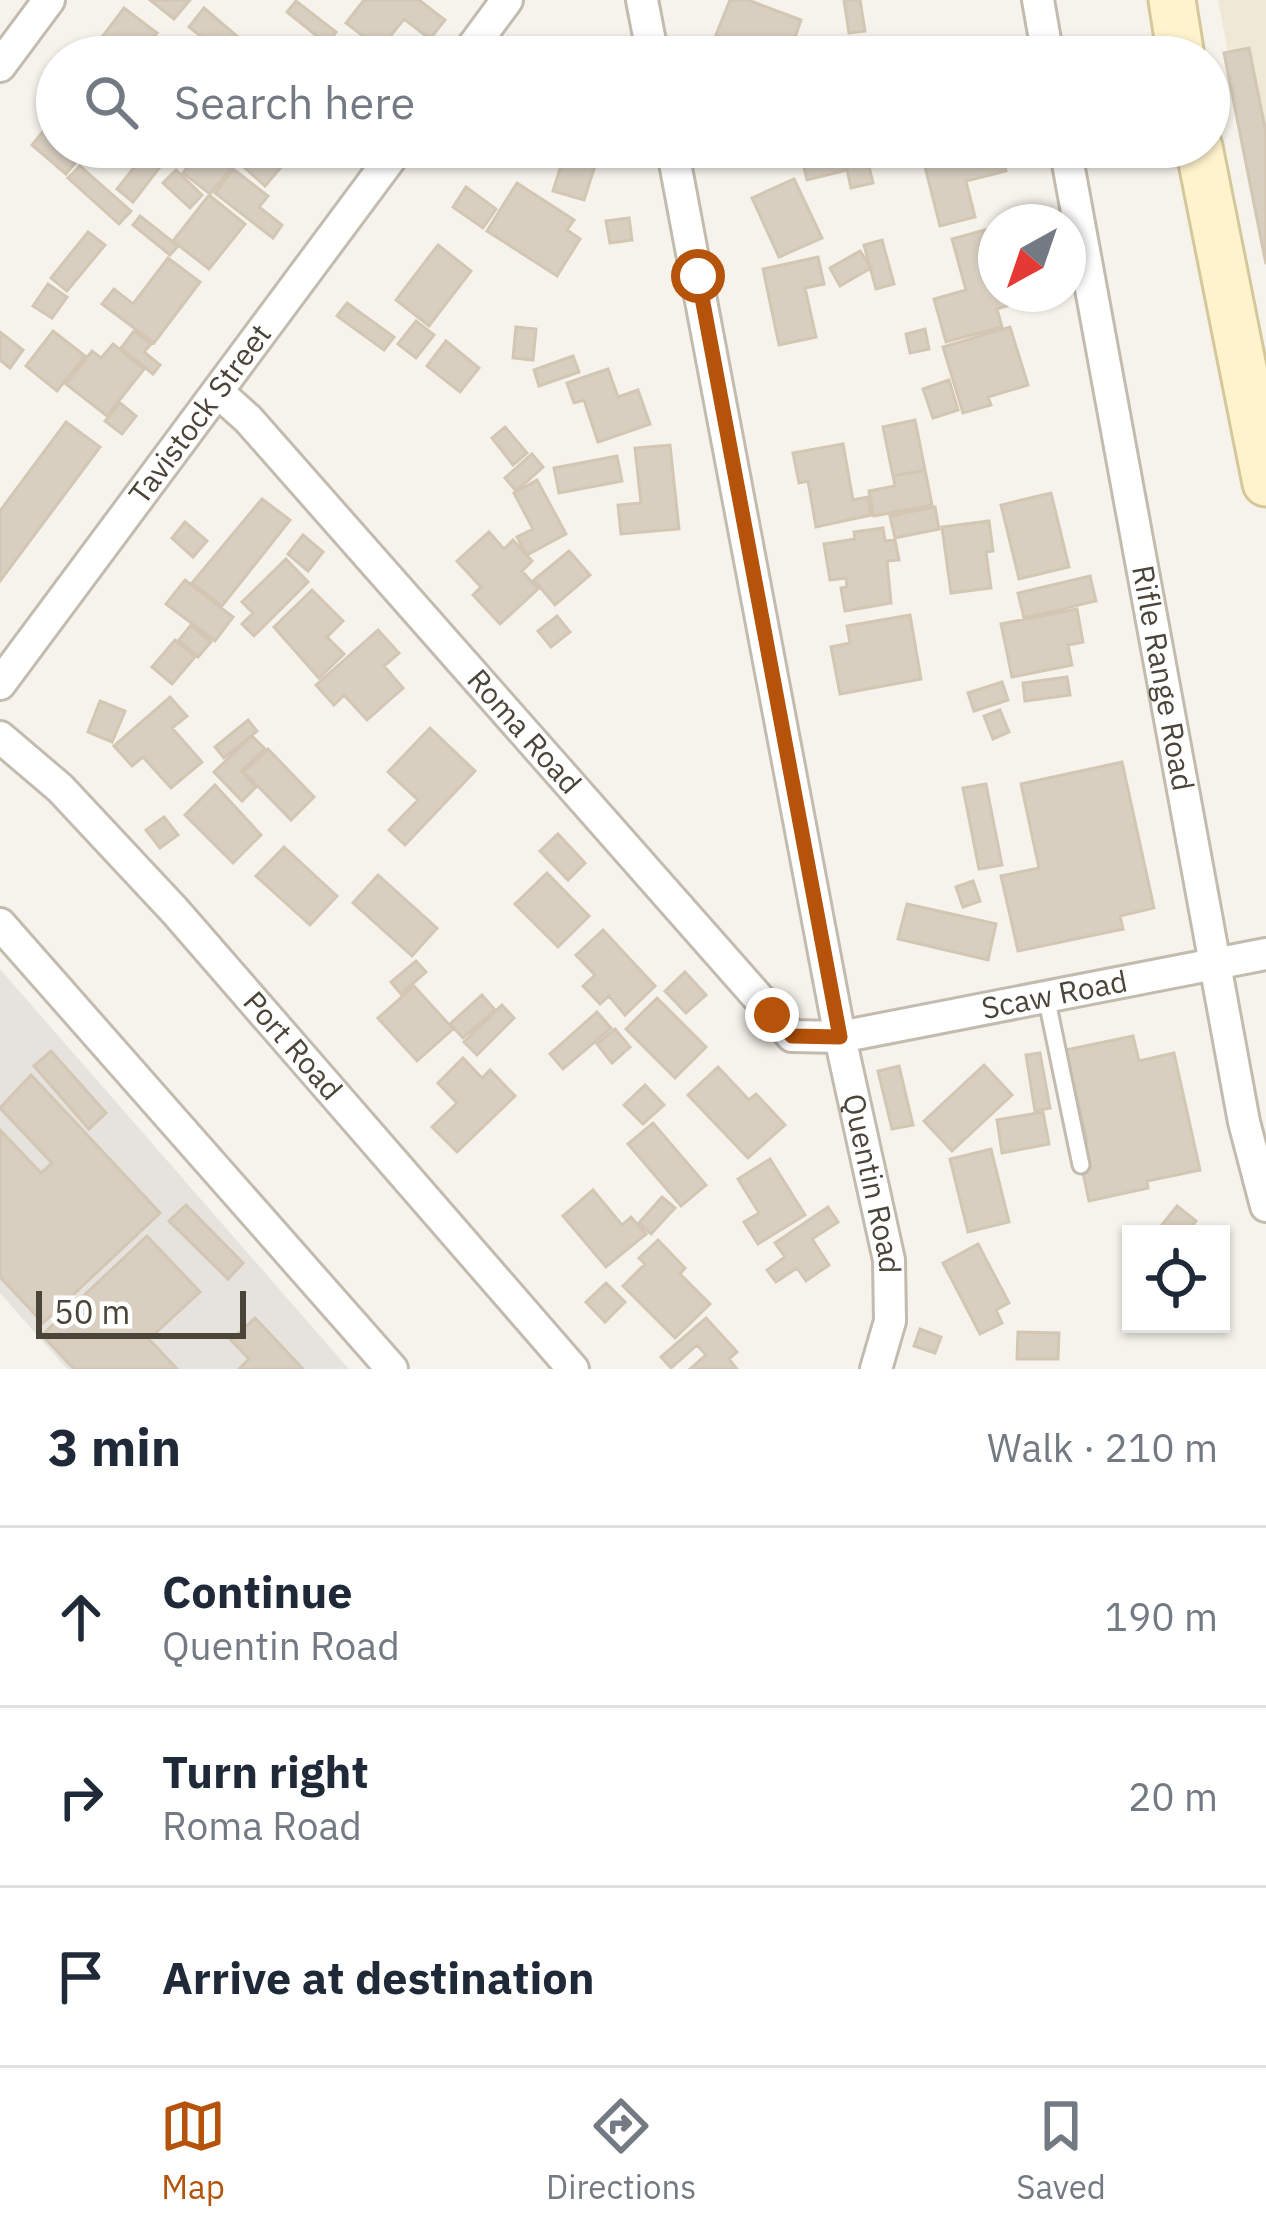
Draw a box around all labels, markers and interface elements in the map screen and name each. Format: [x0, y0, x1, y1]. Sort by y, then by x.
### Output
search box [36, 36, 1230, 168]
icon: search [78, 69, 144, 135]
text: Search here [174, 73, 415, 131]
north arrow [978, 204, 1086, 312]
route start [671, 249, 725, 303]
street label: Tavistock Street [119, 315, 279, 511]
street label: Rifle Range Road [1124, 562, 1204, 794]
street label: Roma Road [459, 660, 590, 801]
street label: Scaw Road [978, 960, 1130, 1027]
street label: Port Road [235, 982, 352, 1108]
route end [745, 988, 799, 1042]
street label: Quentin Road [835, 1090, 910, 1274]
map controls [1122, 1225, 1230, 1333]
button: locate [1122, 1225, 1230, 1333]
scale bar [36, 1285, 246, 1338]
text: 50 m [54, 1290, 130, 1333]
text: 3 min [48, 1414, 181, 1480]
text: Walk · 210 m [987, 1422, 1218, 1473]
text: Continue [162, 1562, 353, 1620]
icon: ahead [48, 1584, 114, 1650]
text: 190 m [1105, 1591, 1218, 1642]
text: Quentin Road [162, 1620, 400, 1671]
text: Turn right [162, 1742, 369, 1800]
icon: right [48, 1764, 114, 1830]
text: 20 m [1128, 1771, 1218, 1822]
text: Roma Road [162, 1800, 362, 1851]
icon: arrive [48, 1944, 114, 2010]
text: Arrive at destination [162, 1948, 595, 2006]
tab: Map [160, 2093, 226, 2208]
tab: Directions [546, 2093, 696, 2208]
tab: Saved [1016, 2093, 1106, 2208]

